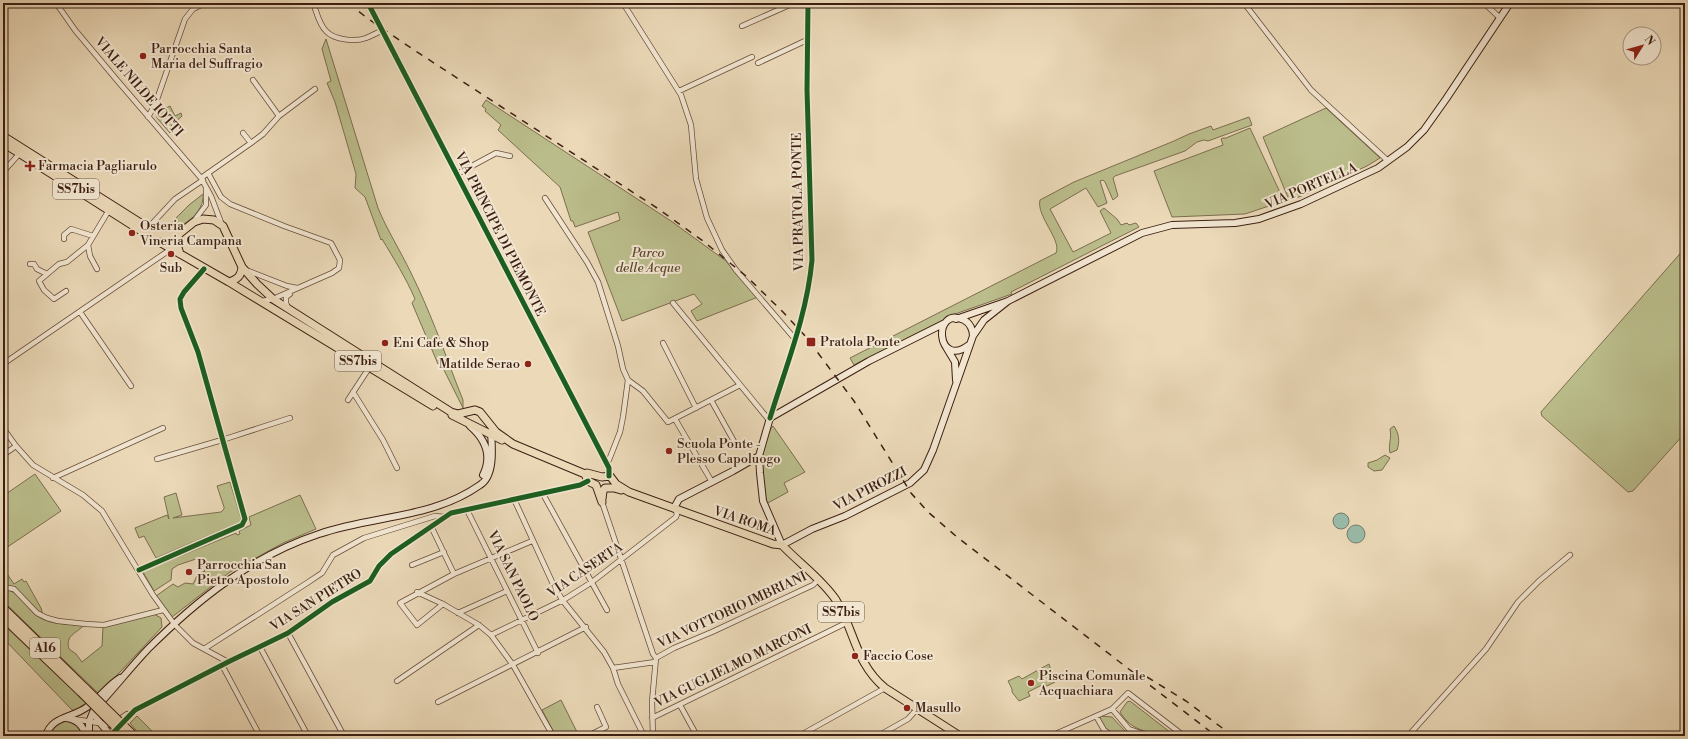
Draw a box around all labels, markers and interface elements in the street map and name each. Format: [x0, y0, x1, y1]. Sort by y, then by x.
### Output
north arrow [1622, 26, 1662, 66]
street label: VIALE NILDE IOTTI [91, 33, 187, 140]
text: N [1641, 33, 1658, 49]
place label: Parrocchia Santa Maria del Suffragio [151, 41, 263, 72]
marker: Parrocchia Santa Maria del Suffragio [138, 51, 148, 61]
street label: VIA PRATOLA PONTE [789, 133, 807, 272]
street label: VIA PRINCIPE DI PIEMONTE [451, 148, 549, 319]
place label: Farmacia Pagliarulo [38, 158, 157, 174]
street label: VIA PORTELLA [1262, 159, 1360, 213]
marker: Farmacia Pagliarulo [25, 161, 35, 171]
road number: SS7bis [53, 179, 99, 199]
place label: Osteria Vineria Campana [139, 218, 242, 249]
marker: Osteria Vineria Campana [127, 228, 137, 238]
park label: Parco delle Acque [616, 245, 680, 276]
marker: Sub [166, 249, 176, 259]
place label: Sub [160, 260, 182, 276]
place label: Pratola Ponte [820, 334, 900, 350]
place label: Eni Cafe & Shop [393, 335, 489, 351]
marker: Pratola Ponte [805, 336, 817, 348]
marker: Eni Cafe & Shop [380, 338, 390, 348]
road number: SS7bis [335, 351, 381, 371]
place label: Matilde Serao [439, 356, 520, 372]
marker: Matilde Serao [523, 359, 533, 369]
place label: Scuola Ponte - Plesso Capoluogo [677, 436, 781, 467]
marker: Scuola Ponte - Plesso Capoluogo [664, 446, 674, 456]
street label: VIA PIROZZI [830, 464, 909, 515]
street label: VIA ROMA [711, 502, 779, 540]
street label: VIA SAN PAOLO [484, 527, 542, 624]
street label: VIA CASERTA [544, 538, 627, 602]
place label: Parrocchia San Pietro Apostolo [197, 557, 289, 588]
street label: VIA SAN PIETRO [266, 565, 365, 635]
marker: Parrocchia San Pietro Apostolo [184, 567, 194, 577]
street label: VIA VOTTORIO IMBRIANI [654, 568, 809, 652]
road number: SS7bis [818, 602, 864, 622]
street label: VIA GUGLIELMO MARCONI [651, 621, 814, 711]
road number: A16 [30, 638, 60, 658]
place label: Faccio Cose [863, 648, 934, 664]
marker: Faccio Cose [850, 651, 860, 661]
place label: Piscina Comunale Acquachiara [1038, 668, 1146, 699]
marker: Piscina Comunale Acquachiara [1026, 678, 1036, 688]
place label: Masullo [915, 700, 961, 716]
marker: Masullo [902, 703, 912, 713]

